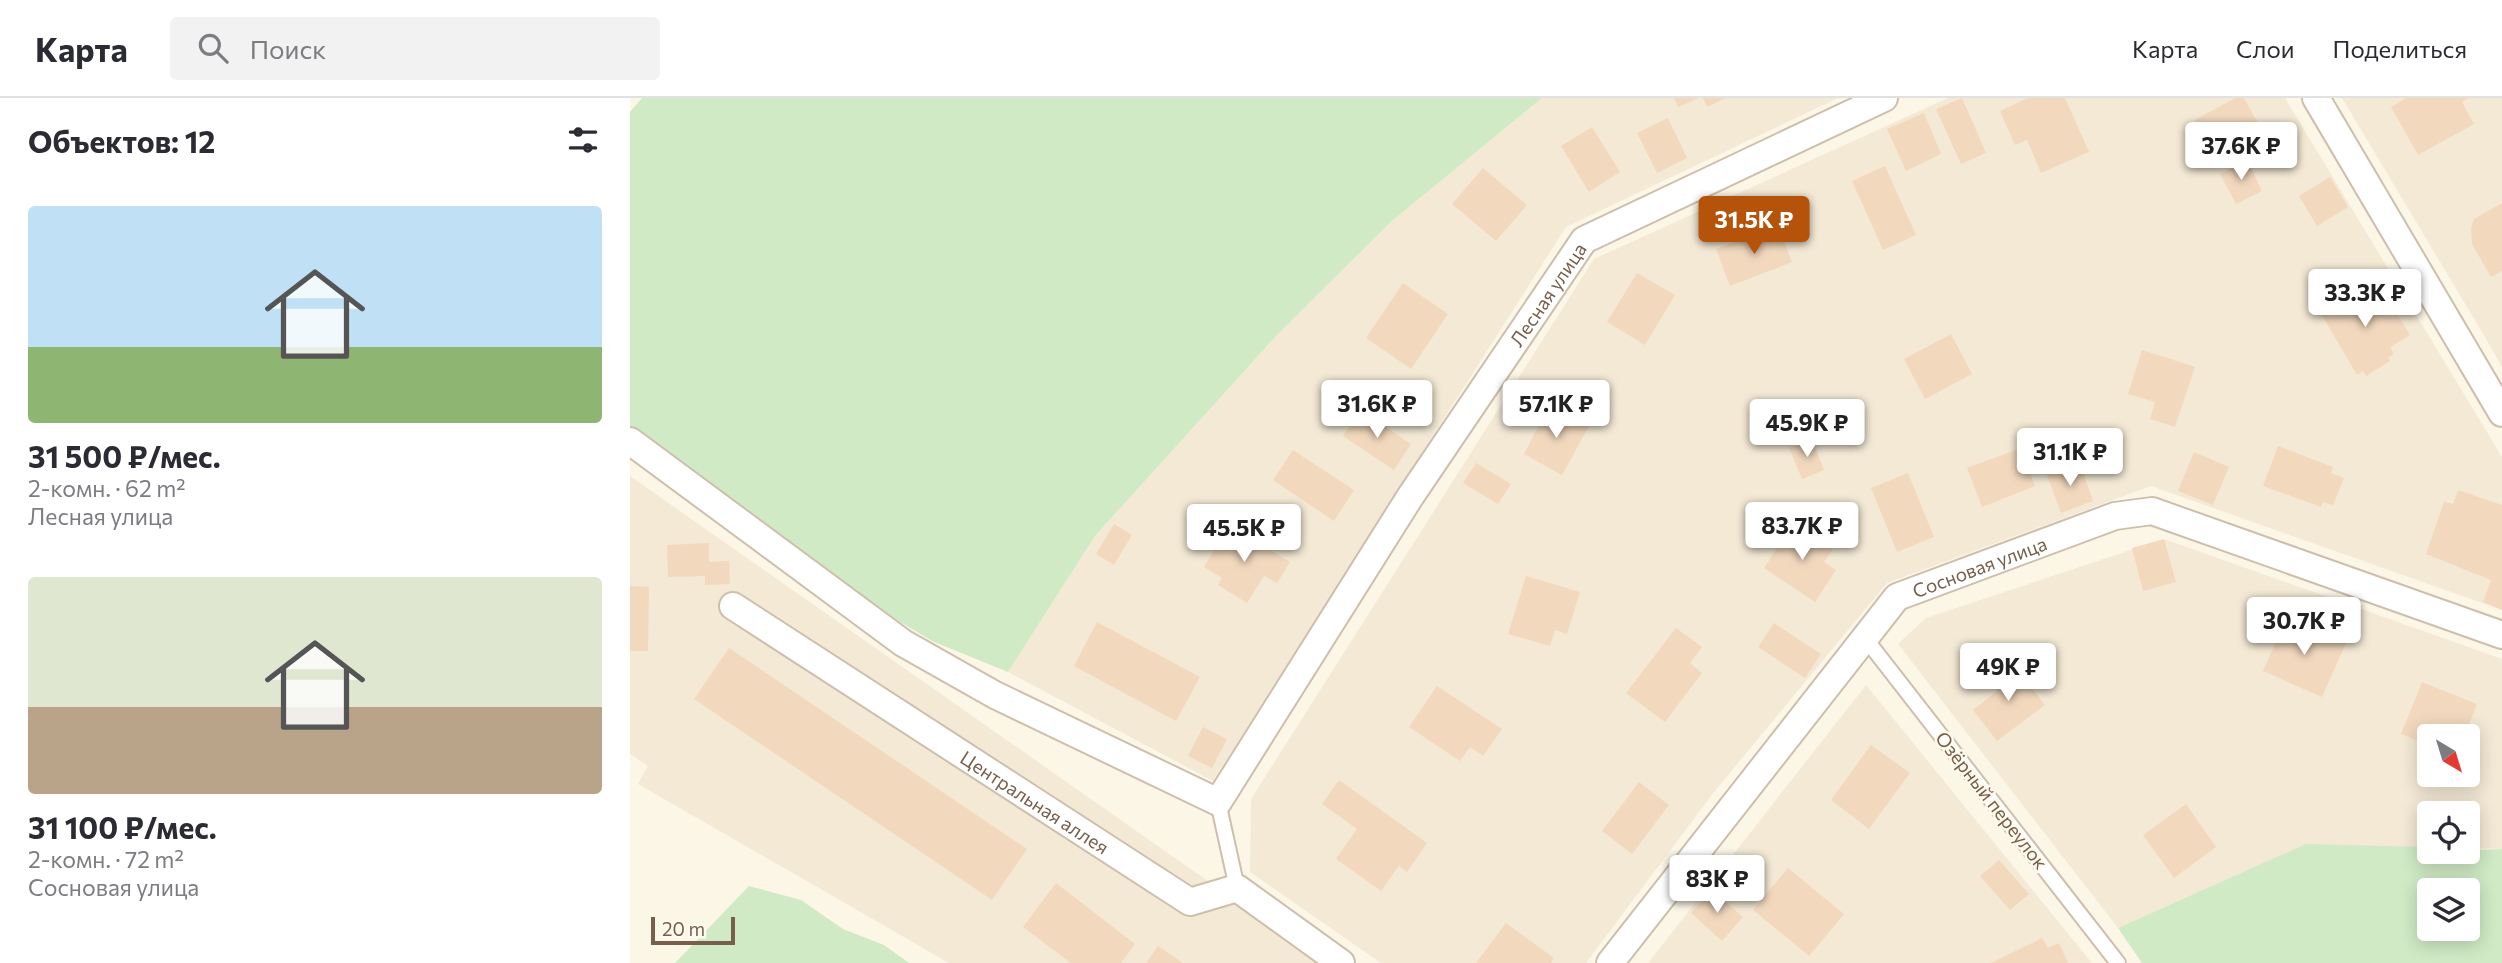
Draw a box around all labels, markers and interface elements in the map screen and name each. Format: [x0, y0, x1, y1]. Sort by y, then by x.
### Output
search box [170, 17, 660, 80]
text: Карта [35, 28, 128, 69]
icon: search [194, 29, 232, 67]
text: Поиск [250, 33, 326, 64]
text: Карта [2132, 34, 2198, 63]
text: Слои [2236, 34, 2294, 63]
text: Поделиться [2332, 34, 2467, 63]
icon: filters [564, 121, 602, 159]
text: Объектов: 12 [28, 122, 215, 159]
pin: 37.6K ₽ [2176, 122, 2306, 182]
text: 37.6K ₽ [2201, 131, 2281, 159]
pin: 31.5K ₽ [1689, 197, 1819, 256]
text: 31.5K ₽ [1715, 205, 1793, 233]
street label: Лесная улица [1504, 238, 1591, 350]
icon: home [252, 251, 378, 377]
pin: 33.3K ₽ [2300, 270, 2430, 329]
text: 33.3K ₽ [2324, 278, 2406, 306]
pin: 31.6K ₽ [1312, 380, 1442, 440]
pin: 57.1K ₽ [1491, 380, 1621, 440]
text: 31.6K ₽ [1337, 389, 1417, 417]
text: 57.1K ₽ [1519, 389, 1593, 417]
pin: 45.9K ₽ [1742, 400, 1872, 459]
text: 45.9K ₽ [1766, 408, 1848, 436]
pin: 31.1K ₽ [2005, 428, 2135, 488]
text: 31 500 ₽/мес. [28, 437, 221, 474]
text: 31.1K ₽ [2033, 437, 2107, 465]
text: 2-комн. · 62 m² [28, 474, 185, 502]
text: Лесная улица [28, 502, 173, 530]
pin: 83.7K ₽ [1737, 503, 1867, 562]
pin: 45.5K ₽ [1179, 504, 1309, 564]
text: 83.7K ₽ [1761, 511, 1843, 539]
text: 45.5K ₽ [1203, 513, 1285, 541]
street label: Сосновая улица [1909, 531, 2050, 602]
pin: 30.7K ₽ [2239, 598, 2369, 657]
text: 30.7K ₽ [2263, 606, 2345, 634]
icon: home [252, 622, 378, 748]
pin: 49K ₽ [1959, 644, 2057, 703]
text: 49K ₽ [1976, 652, 2040, 680]
north arrow [2417, 724, 2480, 788]
map controls [2417, 724, 2480, 941]
street label: Озёрный переулок [1931, 727, 2053, 873]
street label: Центральная аллея [957, 745, 1114, 858]
button: locate [2417, 801, 2480, 864]
text: 31 100 ₽/мес. [28, 808, 217, 845]
text: 2-комн. · 72 m² [28, 845, 184, 873]
pin: 83K ₽ [1668, 856, 1766, 915]
text: 83K ₽ [1685, 864, 1749, 892]
text: Сосновая улица [28, 873, 199, 901]
button: layers [2417, 878, 2480, 941]
scale bar [651, 914, 735, 946]
text: 20 m [662, 917, 705, 940]

